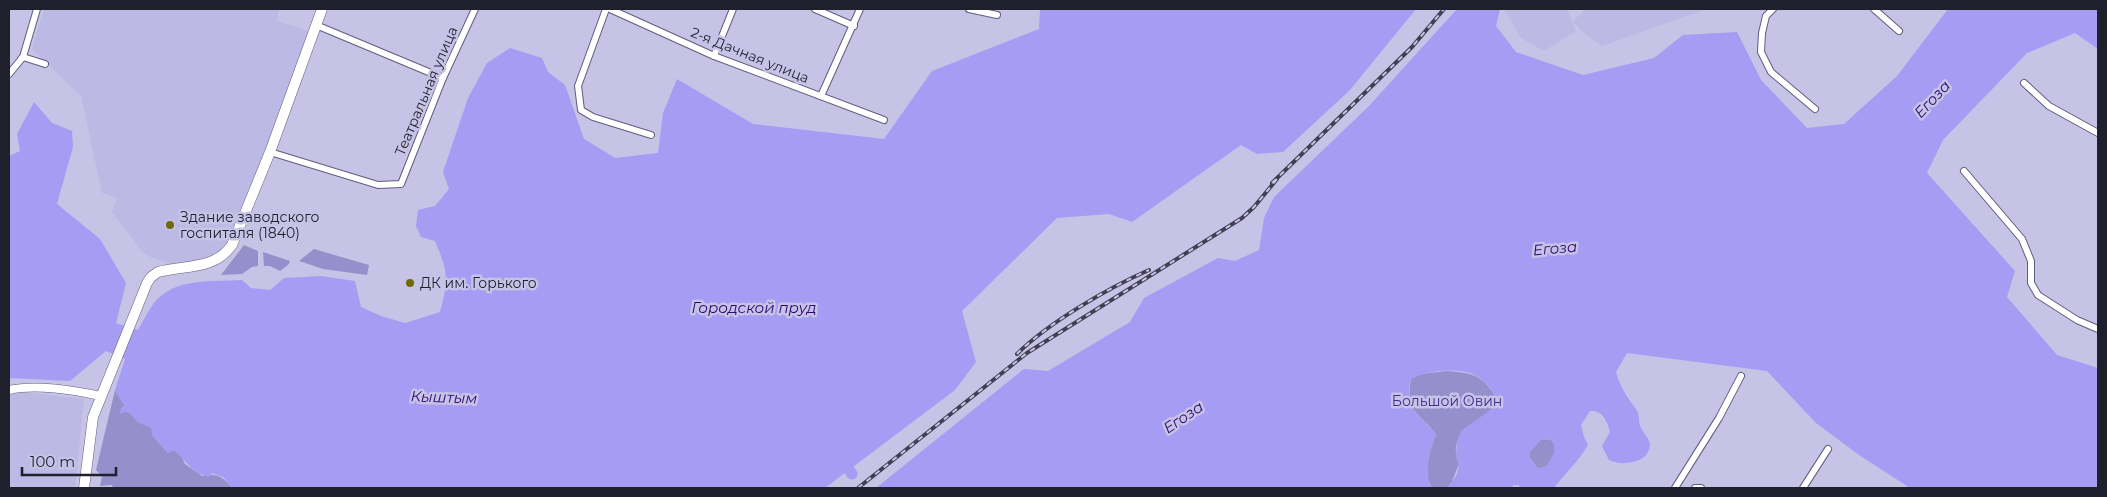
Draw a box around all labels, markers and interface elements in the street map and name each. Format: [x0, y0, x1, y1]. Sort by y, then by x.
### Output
street label: 2-я Дачная улица [688, 23, 812, 87]
street label: Театральная улица [391, 24, 461, 158]
water label: Егоза [1910, 76, 1954, 122]
place label: Здание заводского госпиталя (1840) [180, 208, 319, 242]
marker: Здание заводского госпиталя (1840) [164, 219, 176, 231]
water label: Егоза [1532, 237, 1578, 259]
place label: ДК им. Горького [420, 274, 537, 292]
marker: ДК им. Горького [404, 277, 416, 289]
water label: Городской пруд [692, 298, 816, 317]
water label: Кыштым [410, 386, 478, 408]
park label: Большой Овин [1392, 392, 1502, 410]
water label: Егоза [1159, 397, 1207, 437]
scale bar [22, 444, 116, 476]
text: 100 m [30, 452, 75, 471]

